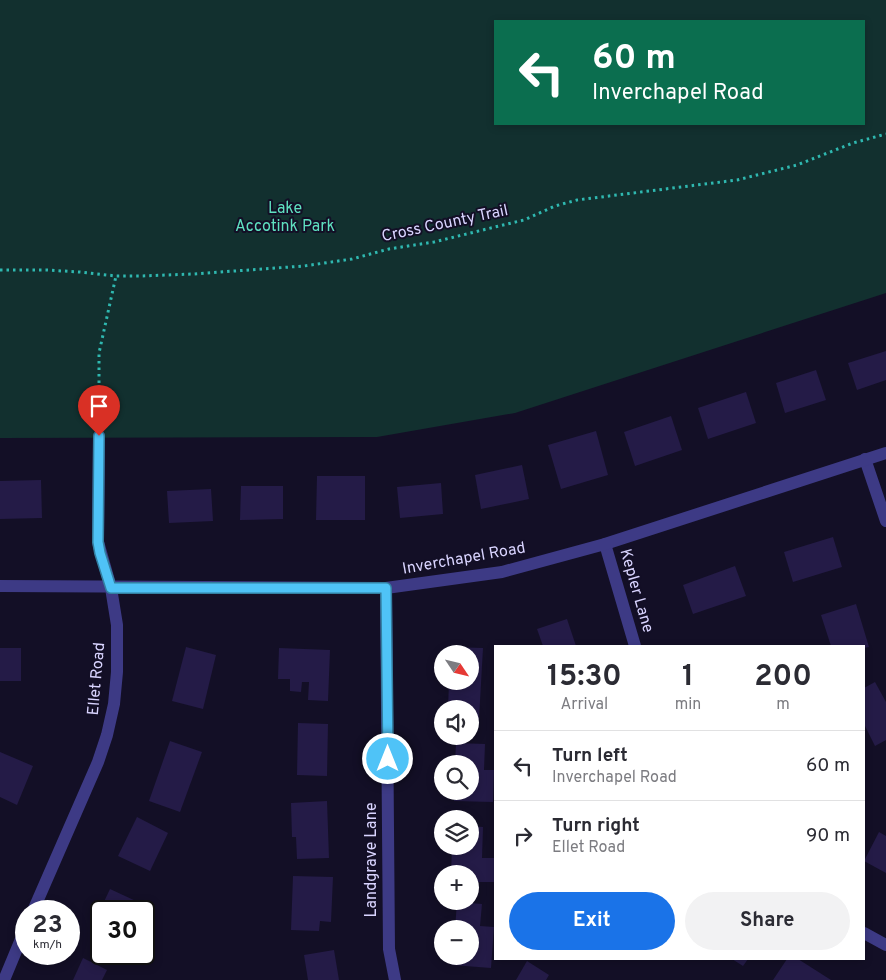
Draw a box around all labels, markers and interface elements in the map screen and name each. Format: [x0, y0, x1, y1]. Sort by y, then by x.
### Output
text: 60 m [592, 37, 676, 81]
icon: left [509, 40, 574, 105]
text: Inverchapel Road [592, 80, 764, 107]
park label: Lake Accotink Park [235, 199, 335, 237]
street label: Cross County Trail [380, 201, 510, 247]
pin [78, 385, 120, 436]
icon: arrive [85, 392, 113, 420]
street label: Inverchapel Road [401, 538, 527, 580]
street label: Kepler Lane [614, 547, 658, 635]
street label: Ellet Road [84, 642, 110, 716]
north arrow [434, 645, 479, 690]
map controls [434, 645, 479, 965]
text: 15:30 [547, 659, 622, 696]
text: 1 [682, 659, 694, 696]
text: 200 [754, 659, 812, 696]
text: Arrival [560, 695, 608, 715]
text: min [675, 695, 701, 715]
text: m [776, 695, 790, 715]
button: sound [434, 700, 479, 745]
position arrow [361, 732, 413, 784]
text: Turn left [552, 744, 628, 768]
icon: left [509, 752, 537, 780]
text: 60 m [806, 754, 850, 778]
button: search [434, 755, 479, 800]
text: Inverchapel Road [552, 768, 677, 788]
street label: Landgrave Lane [362, 802, 382, 918]
button: layers [434, 810, 479, 855]
text: Turn right [552, 814, 640, 838]
icon: right [509, 822, 537, 850]
text: 90 m [806, 824, 850, 848]
text: Ellet Road [552, 838, 625, 858]
button: + [434, 865, 479, 910]
button: Exit [509, 892, 675, 950]
button: Share [685, 892, 850, 950]
speed limit sign: 30 [90, 900, 155, 965]
text: 23 [32, 910, 63, 942]
button: − [434, 920, 479, 965]
text: km/h [33, 937, 62, 953]

